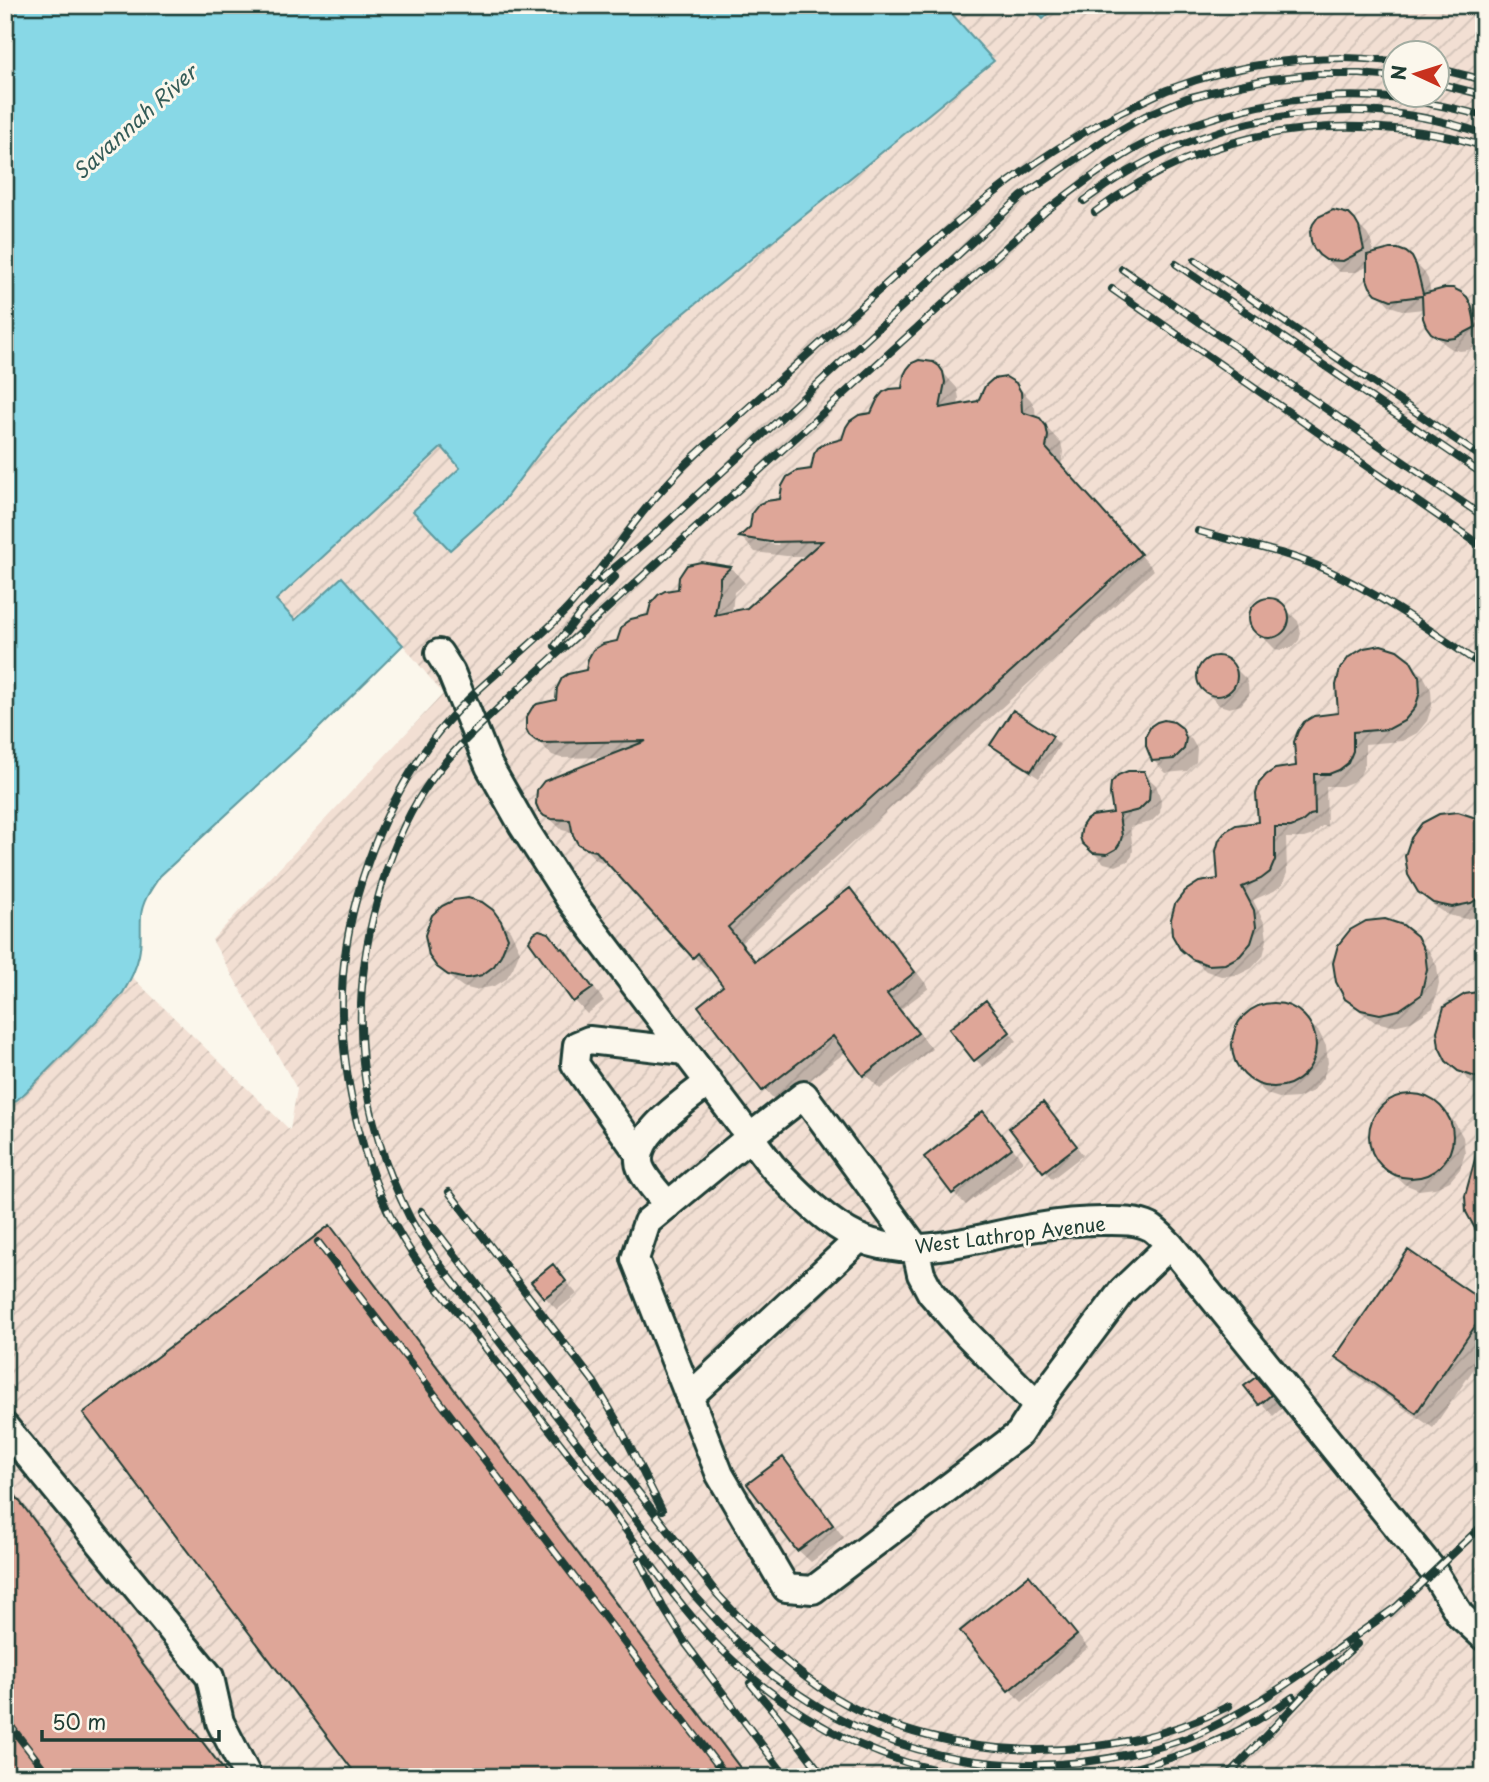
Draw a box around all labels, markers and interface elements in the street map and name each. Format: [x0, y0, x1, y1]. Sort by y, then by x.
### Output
north arrow [1380, 38, 1450, 108]
water label: Savannah River [65, 55, 205, 186]
text: N [1384, 64, 1413, 81]
street label: West Lathrop Avenue [913, 1208, 1107, 1260]
scale bar [42, 1698, 219, 1742]
text: 50 m [52, 1705, 106, 1737]

